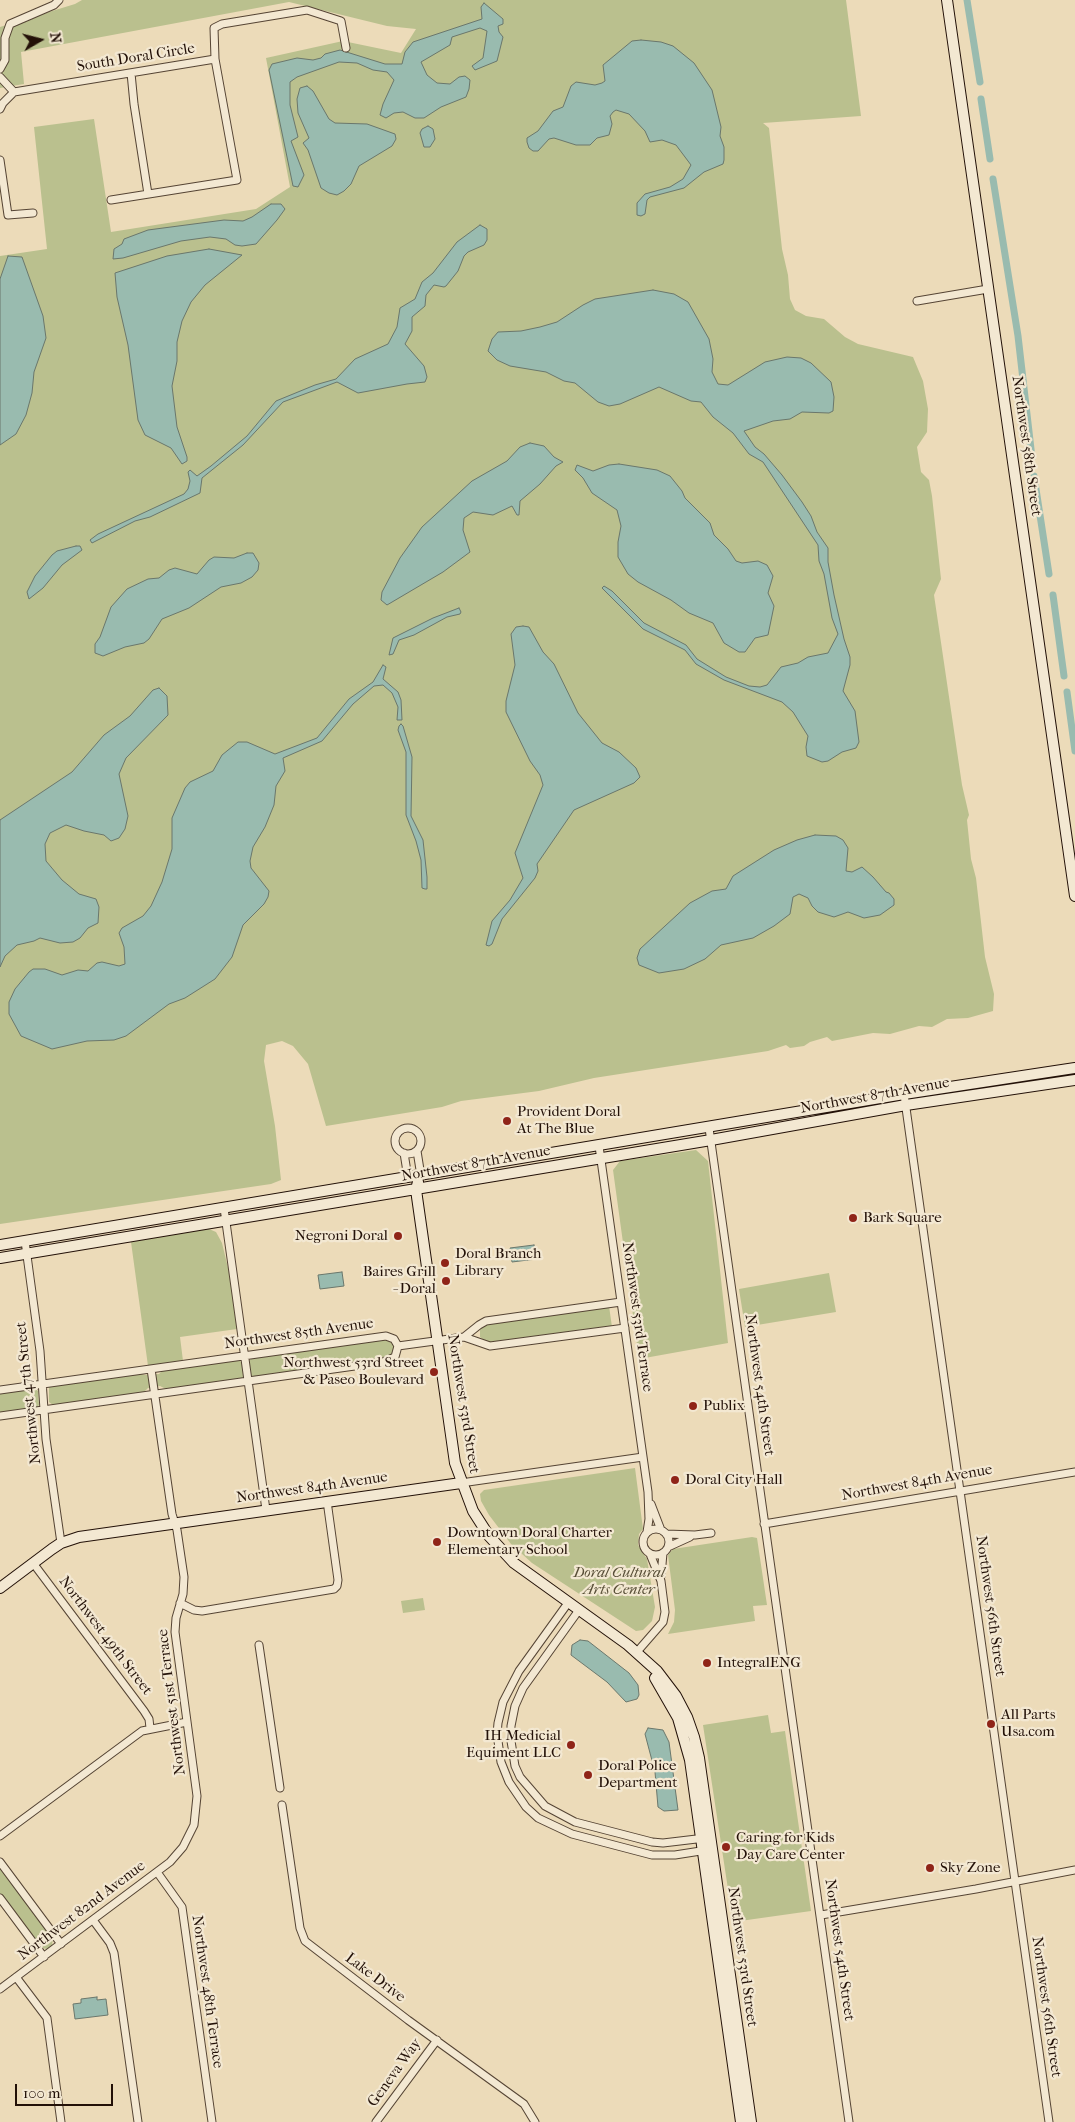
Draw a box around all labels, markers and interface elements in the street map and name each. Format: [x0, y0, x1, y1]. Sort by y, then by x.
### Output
north arrow [15, 15, 65, 65]
text: N [46, 31, 65, 44]
street label: South Doral Circle [76, 40, 196, 76]
street label: Northwest 58th Street [1007, 375, 1045, 517]
street label: Northwest 87th Avenue [799, 1074, 951, 1118]
place label: Provident Doral At The Blue [517, 1103, 621, 1138]
marker: Provident Doral At The Blue [501, 1115, 513, 1127]
street label: Northwest 87th Avenue [400, 1142, 552, 1186]
place label: Bark Square [863, 1209, 942, 1227]
marker: Bark Square [847, 1212, 859, 1224]
place label: Negroni Doral [295, 1227, 388, 1245]
marker: Negroni Doral [392, 1230, 404, 1242]
street label: Northwest 53rd Terrace [618, 1241, 656, 1393]
place label: Doral Branch Library [455, 1245, 541, 1280]
marker: Doral Branch Library [439, 1257, 451, 1269]
place label: Baires Grill - Doral [363, 1263, 436, 1298]
marker: Baires Grill - Doral [440, 1275, 452, 1287]
street label: Northwest 54th Street [740, 1313, 778, 1457]
street label: Northwest 85th Avenue [223, 1315, 375, 1353]
street label: Northwest 47th Street [13, 1321, 45, 1465]
street label: Northwest 53rd Street [443, 1333, 483, 1475]
place label: Northwest 53rd Street & Paseo Boulevard [283, 1354, 424, 1389]
marker: Northwest 53rd Street & Paseo Boulevard [428, 1366, 440, 1378]
place label: Publix [703, 1397, 745, 1415]
marker: Publix [687, 1400, 699, 1412]
street label: Northwest 84th Avenue [840, 1461, 994, 1505]
street label: Northwest 84th Avenue [235, 1468, 389, 1508]
place label: Doral City Hall [685, 1471, 783, 1489]
marker: Doral City Hall [669, 1474, 681, 1486]
place label: Downtown Doral Charter Elementary School [447, 1524, 612, 1559]
street label: Northwest 56th Street [971, 1534, 1009, 1678]
marker: Downtown Doral Charter Elementary School [431, 1536, 443, 1548]
park label: Doral Cultural Arts Center [573, 1564, 665, 1599]
street label: Northwest 49th Street [54, 1573, 156, 1699]
street label: Northwest 51st Terrace [154, 1628, 190, 1776]
place label: IntegralENG [717, 1654, 801, 1672]
marker: IntegralENG [701, 1657, 713, 1669]
place label: All Parts Usa.com [1001, 1706, 1055, 1741]
marker: All Parts Usa.com [985, 1718, 997, 1730]
place label: IH Medicial Equiment LLC [466, 1727, 561, 1762]
marker: IH Medicial Equiment LLC [565, 1739, 577, 1751]
place label: Doral Police Department [598, 1757, 678, 1792]
marker: Doral Police Department [582, 1769, 594, 1781]
place label: Caring for Kids Day Care Center [736, 1829, 845, 1864]
marker: Caring for Kids Day Care Center [720, 1841, 732, 1853]
street label: Northwest 82nd Avenue [15, 1857, 149, 1965]
place label: Sky Zone [940, 1859, 1000, 1877]
marker: Sky Zone [924, 1862, 936, 1874]
street label: Northwest 54th Street [820, 1878, 858, 2022]
street label: Northwest 53rd Street [723, 1886, 761, 2028]
street label: Northwest 48th Terrace [187, 1914, 227, 2070]
street label: Northwest 56th Street [1027, 1935, 1065, 2079]
street label: Lake Drive [341, 1950, 409, 2006]
street label: Geneva Way [364, 2035, 426, 2111]
scale bar [18, 2074, 115, 2106]
text: 100 m [23, 2084, 61, 2102]

